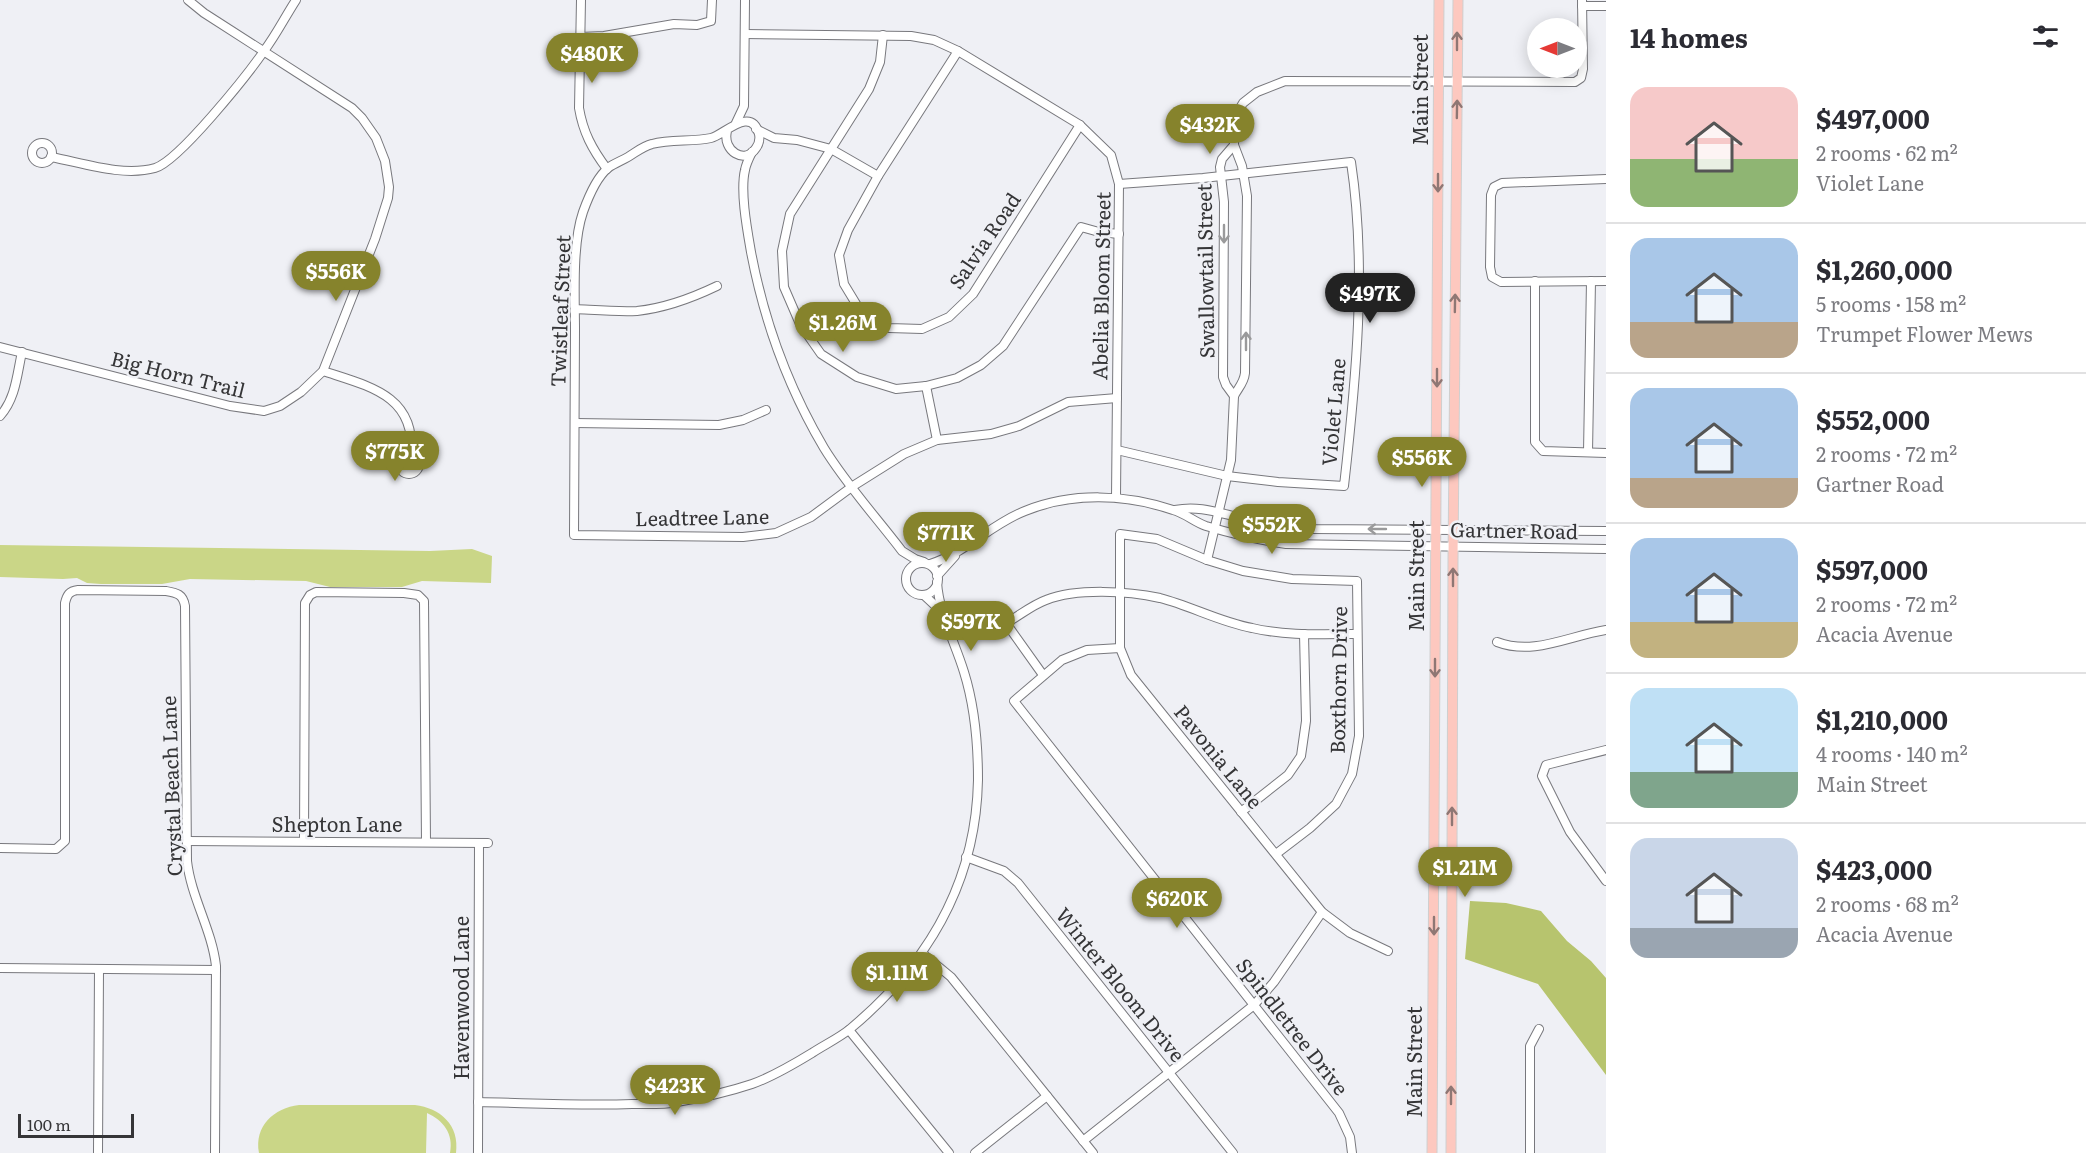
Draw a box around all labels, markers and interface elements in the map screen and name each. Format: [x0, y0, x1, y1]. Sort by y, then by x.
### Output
text: 14 homes [1630, 17, 1748, 56]
north arrow [1527, 18, 1587, 78]
map controls [1527, 18, 1587, 78]
icon: filters [2029, 20, 2062, 53]
one-way arrow [1452, 31, 1463, 51]
pin: $480K [550, 33, 634, 84]
street label: Main Street [1404, 34, 1434, 146]
text: $480K [560, 37, 624, 67]
text: $497,000 [1816, 98, 1930, 137]
one-way arrow [1451, 100, 1463, 120]
pin: $432K [1168, 104, 1252, 155]
text: $432K [1179, 108, 1241, 138]
icon: home [1678, 111, 1750, 183]
text: 2 rooms · 62 m² [1816, 137, 1958, 167]
text: Violet Lane [1816, 167, 1924, 197]
one-way arrow [1432, 172, 1444, 192]
street label: Swallowtail Street [1187, 183, 1221, 359]
street label: Salvia Road [940, 186, 1027, 294]
street label: Abelia Bloom Street [1083, 192, 1117, 380]
one-way arrow [1218, 224, 1230, 244]
street label: Twistleaf Street [541, 234, 577, 387]
text: $1,260,000 [1816, 249, 1952, 288]
pin: $556K [294, 251, 378, 302]
text: $556K [305, 255, 367, 285]
icon: home [1678, 262, 1750, 334]
pin: $497K [1328, 273, 1412, 324]
text: $497K [1339, 277, 1401, 307]
text: 5 rooms · 158 m² [1816, 288, 1966, 318]
one-way arrow [1449, 293, 1461, 313]
pin: $1.26M [794, 302, 892, 353]
text: $1.26M [809, 306, 877, 336]
text: Trumpet Flower Mews [1816, 318, 2033, 348]
one-way arrow [1240, 332, 1252, 352]
street label: Big Horn Trail [108, 342, 249, 404]
street label: Violet Lane [1312, 357, 1352, 467]
one-way arrow [1431, 367, 1442, 387]
text: $552,000 [1816, 399, 1930, 438]
icon: home [1678, 412, 1750, 484]
pin: $775K [353, 431, 437, 482]
text: $775K [365, 435, 425, 465]
pin: $556K [1380, 437, 1464, 488]
text: 2 rooms · 72 m² [1816, 438, 1957, 468]
text: $556K [1391, 441, 1453, 471]
text: Gartner Road [1816, 468, 1944, 498]
street label: Leadtree Lane [635, 500, 769, 532]
pin: $552K [1230, 504, 1314, 555]
text: $552K [1242, 508, 1302, 538]
pin: $771K [904, 512, 988, 563]
street label: Gartner Road [1450, 513, 1578, 545]
text: $771K [917, 516, 975, 546]
street label: Main Street [1400, 520, 1430, 632]
one-way arrow [1367, 523, 1387, 535]
text: $597,000 [1816, 549, 1928, 588]
icon: home [1678, 562, 1750, 634]
one-way arrow [1447, 568, 1459, 588]
text: 2 rooms · 72 m² [1816, 588, 1957, 618]
pin: $597K [929, 601, 1013, 652]
text: $597K [941, 605, 1001, 635]
street label: Boxthorn Drive [1321, 606, 1353, 754]
text: Acacia Avenue [1816, 618, 1953, 648]
one-way arrow [1429, 657, 1441, 677]
street label: Crystal Beach Lane [152, 695, 188, 877]
street label: Pavonia Lane [1168, 697, 1271, 814]
text: $1,210,000 [1816, 699, 1948, 738]
icon: home [1678, 712, 1750, 784]
text: 4 rooms · 140 m² [1816, 738, 1968, 768]
text: Main Street [1816, 768, 1928, 798]
one-way arrow [1446, 806, 1458, 826]
street label: Shepton Lane [272, 808, 402, 838]
pin: $1.21M [1416, 847, 1514, 898]
text: $423,000 [1816, 849, 1932, 888]
text: $1.21M [1432, 851, 1498, 881]
icon: home [1678, 862, 1750, 934]
pin: $620K [1135, 878, 1219, 929]
text: $620K [1146, 882, 1208, 912]
text: 2 rooms · 68 m² [1816, 888, 1959, 918]
street label: Winter Bloom Drive [1050, 900, 1193, 1067]
one-way arrow [1428, 915, 1439, 935]
street label: Havenwood Lane [445, 916, 475, 1080]
text: Acacia Avenue [1816, 918, 1953, 948]
street label: Spindletree Drive [1230, 951, 1357, 1101]
pin: $1.11M [848, 952, 946, 1003]
text: $1.11M [865, 956, 929, 986]
street label: Main Street [1398, 1006, 1428, 1118]
pin: $423K [633, 1065, 717, 1116]
text: $423K [644, 1069, 706, 1099]
one-way arrow [1445, 1085, 1457, 1105]
scale bar [18, 1111, 134, 1138]
text: 100 m [27, 1112, 71, 1136]

